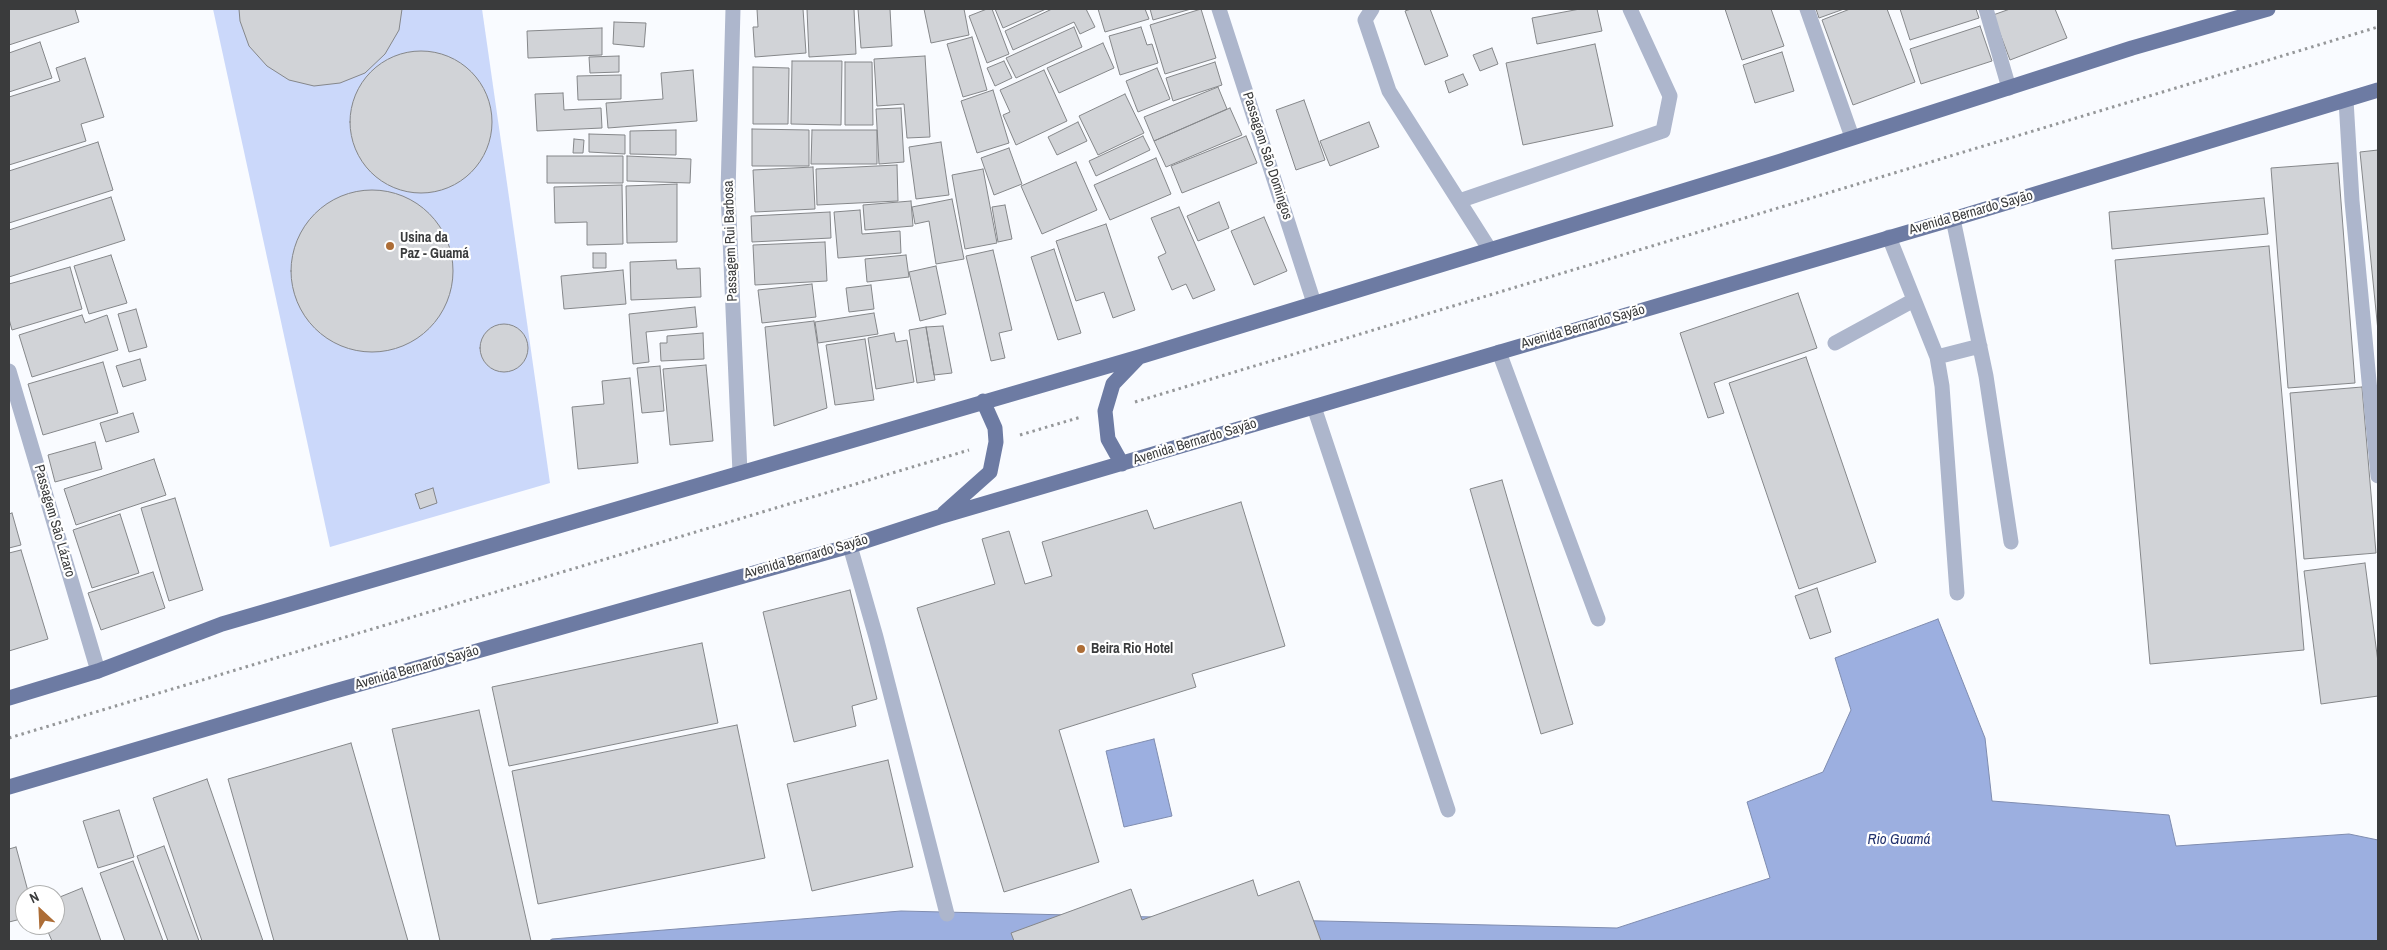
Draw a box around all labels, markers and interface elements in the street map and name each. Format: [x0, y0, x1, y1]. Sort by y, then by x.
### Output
street label: Passagem São Domingos [1238, 90, 1296, 222]
street label: Passagem Rui Barbosa [720, 180, 742, 302]
street label: Avenida Bernardo Sayão [1907, 187, 2035, 239]
place label: Usina da Paz - Guamá [400, 230, 469, 262]
marker: Usina da Paz - Guamá [384, 240, 396, 252]
street label: Avenida Bernardo Sayão [1519, 301, 1647, 353]
street label: Avenida Bernardo Sayão [1131, 415, 1259, 469]
street label: Passagem São Lázaro [30, 463, 78, 579]
street label: Avenida Bernardo Sayão [742, 531, 870, 583]
place label: Beira Rio Hotel [1091, 641, 1173, 657]
street label: Avenida Bernardo Sayão [353, 642, 481, 694]
marker: Beira Rio Hotel [1075, 643, 1087, 655]
water label: Rio Guamá [1868, 831, 1930, 849]
north arrow [15, 885, 65, 935]
text: N [27, 887, 42, 907]

